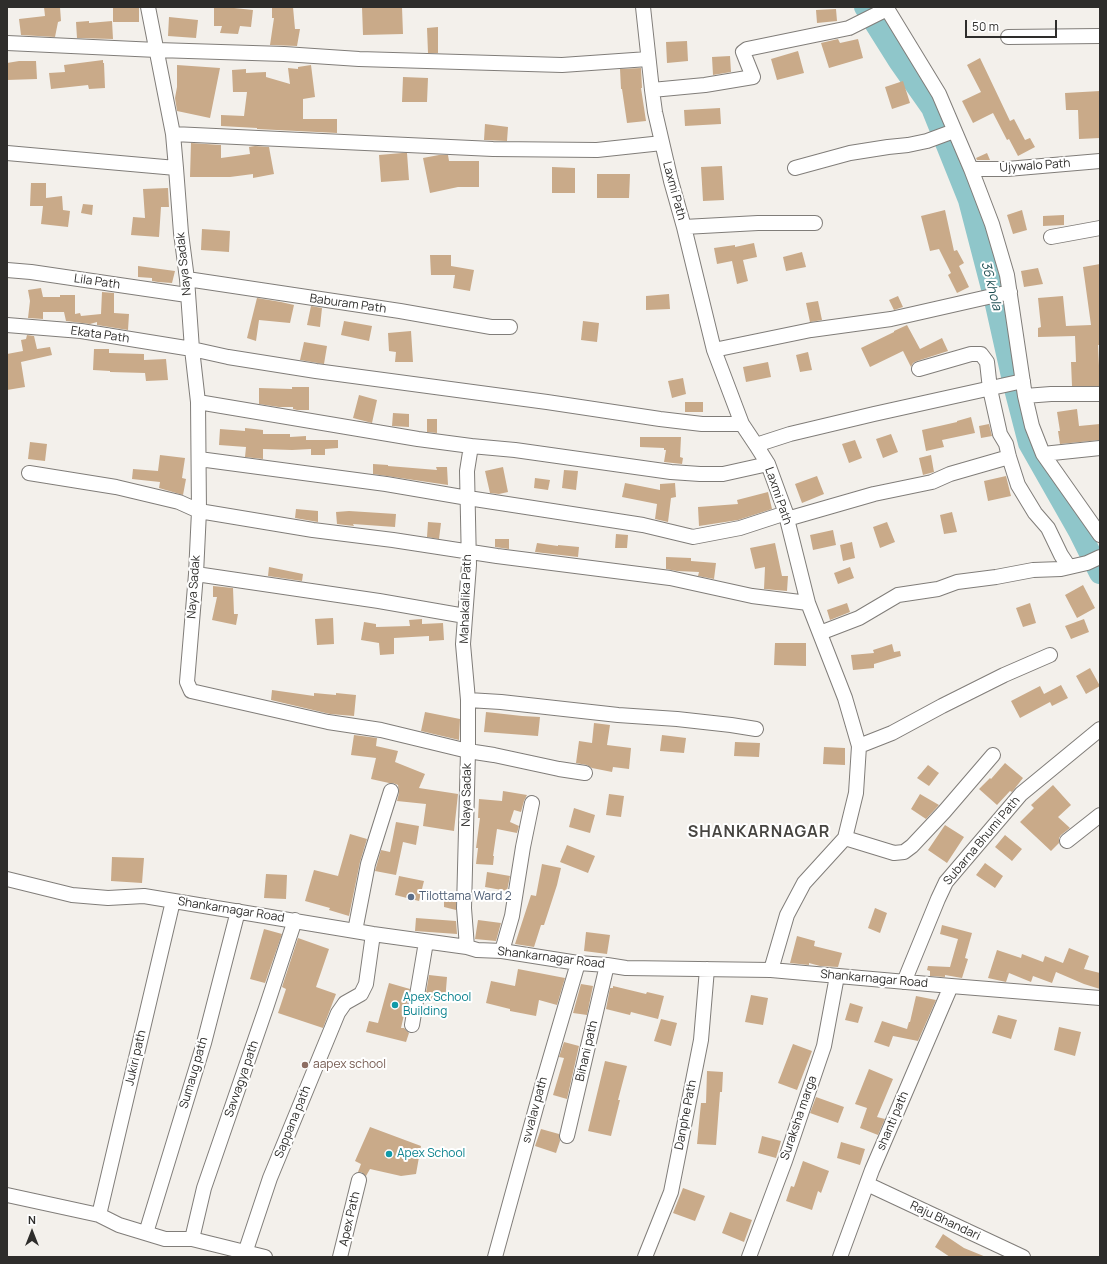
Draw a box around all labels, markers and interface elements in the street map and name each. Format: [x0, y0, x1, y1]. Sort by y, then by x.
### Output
scale bar [967, 12, 1059, 38]
text: 50 m [972, 18, 999, 35]
street label: Ujywalo Path [999, 156, 1071, 176]
street label: Laxmi Path [659, 160, 689, 222]
street label: Naya Sadak [174, 232, 194, 296]
water label: 36 khola [977, 260, 1005, 312]
street label: Lila Path [73, 272, 121, 292]
street label: Baburam Path [309, 292, 387, 316]
street label: Ekata Path [70, 324, 130, 346]
street label: Laxmi Path [761, 465, 795, 527]
street label: Mahakalika Path [457, 554, 475, 644]
street label: Naya Sadak [185, 555, 203, 619]
street label: Naya Sadak [459, 763, 475, 827]
street label: Subarna Bhumi Path [941, 794, 1023, 888]
district label: SHANKARNAGAR [688, 823, 830, 843]
place label: Tilottama Ward 2 [419, 890, 512, 904]
marker: Tilottama Ward 2 [406, 892, 416, 902]
street label: Shankarnagar Road [177, 894, 285, 926]
street label: Shankarnagar Road [497, 944, 605, 972]
street label: Shankarnagar Road [820, 967, 928, 991]
place label: Apex School Building [403, 991, 471, 1019]
marker: Apex School Building [390, 1000, 400, 1010]
street label: Bihani path [573, 1019, 601, 1083]
street label: Jukiri path [123, 1029, 149, 1087]
street label: Sumaug path [177, 1036, 211, 1110]
street label: Savvagya path [222, 1039, 262, 1119]
place label: aapex school [313, 1058, 386, 1072]
marker: aapex school [300, 1060, 310, 1070]
street label: Suraksha marga [778, 1074, 820, 1162]
street label: svvalav path [519, 1075, 551, 1145]
street label: Danphe Path [672, 1079, 700, 1151]
street label: Sappana path [272, 1084, 314, 1160]
street label: shanti path [874, 1089, 912, 1153]
place label: Apex School [397, 1147, 465, 1161]
marker: Apex School [384, 1149, 394, 1159]
street label: Apex Path [337, 1190, 363, 1248]
street label: Raju Bhandari [908, 1198, 982, 1244]
north arrow [12, 1212, 52, 1252]
text: N [28, 1212, 36, 1227]

